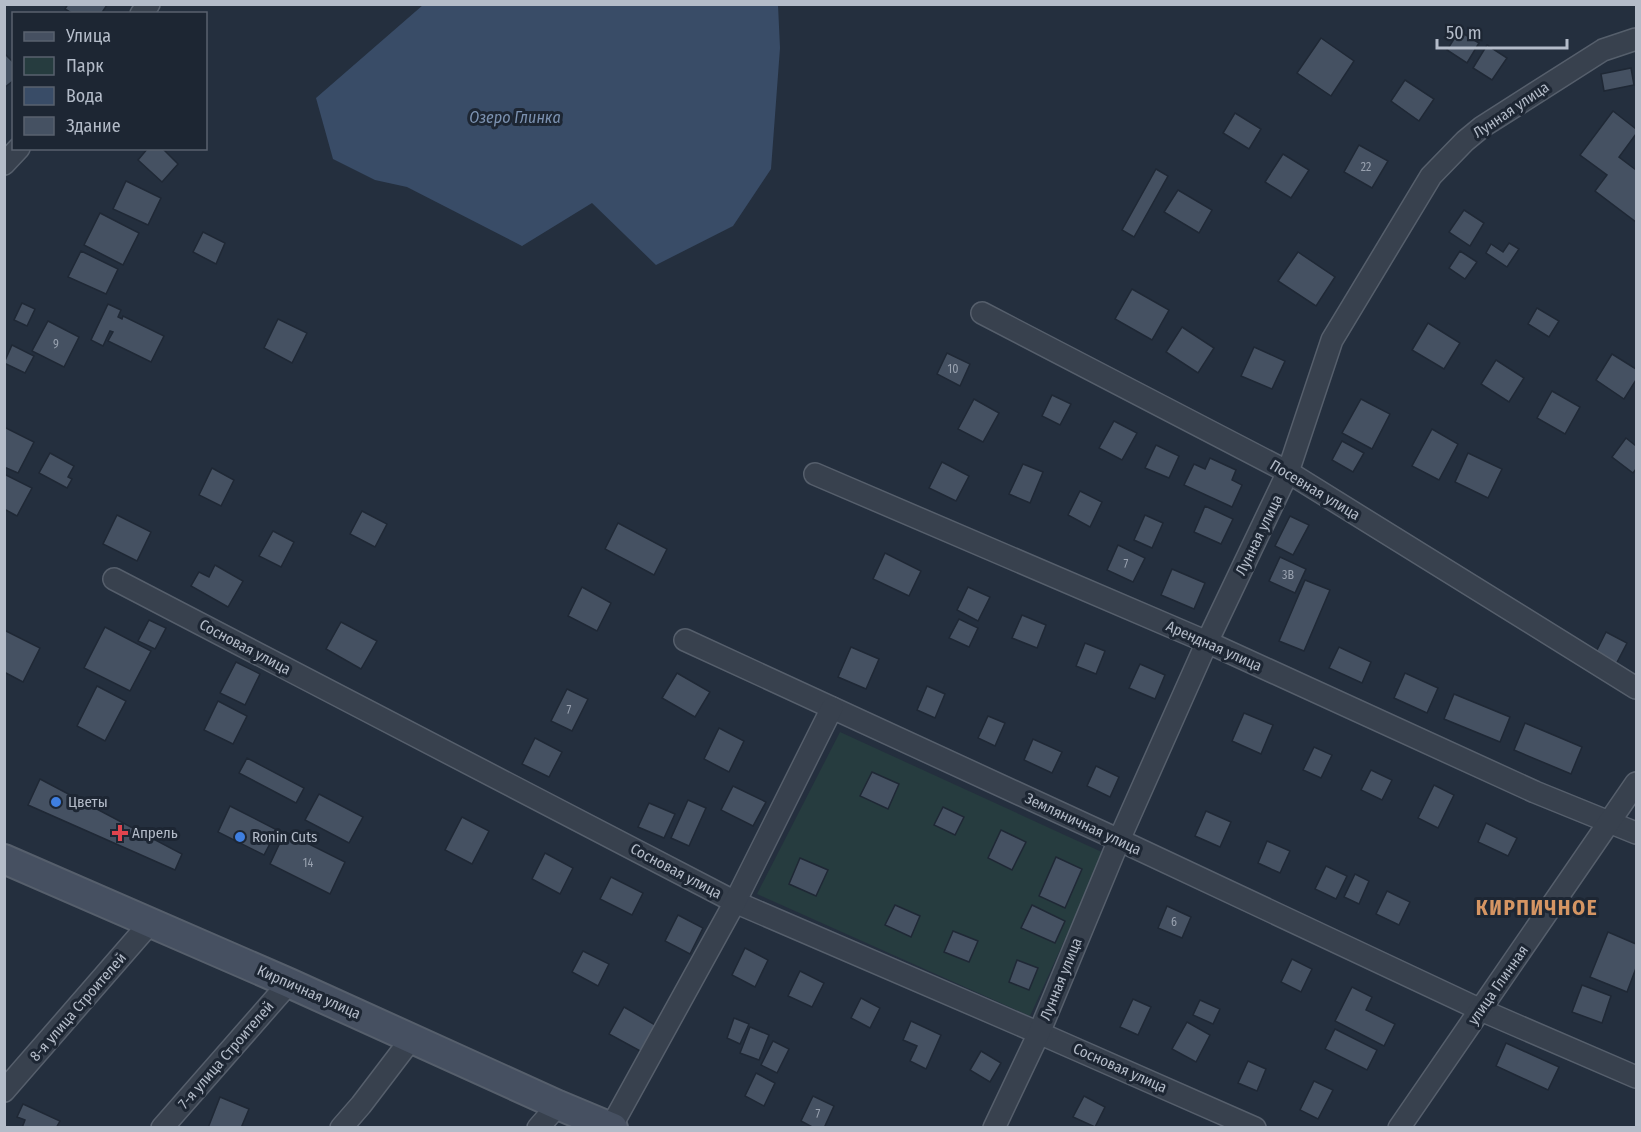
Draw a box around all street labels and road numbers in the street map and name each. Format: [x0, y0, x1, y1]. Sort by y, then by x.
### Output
street label: Лунная улица [1470, 78, 1552, 142]
street label: Посевная улица [1267, 456, 1363, 524]
street label: Лунная улица [1232, 492, 1286, 578]
street label: Сосновая улица [196, 615, 294, 679]
street label: Арендная улица [1163, 617, 1265, 675]
street label: Земляничная улица [1022, 789, 1144, 859]
street label: Сосновая улица [627, 839, 725, 903]
street label: Лунная улица [1036, 935, 1086, 1023]
street label: улица Глинная [1464, 942, 1532, 1028]
street label: 8-я улица Строителей [26, 949, 130, 1065]
street label: Кирпичная улица [254, 961, 364, 1023]
street label: 7-я улица Строителей [174, 998, 278, 1112]
street label: Сосновая улица [1070, 1039, 1170, 1097]

